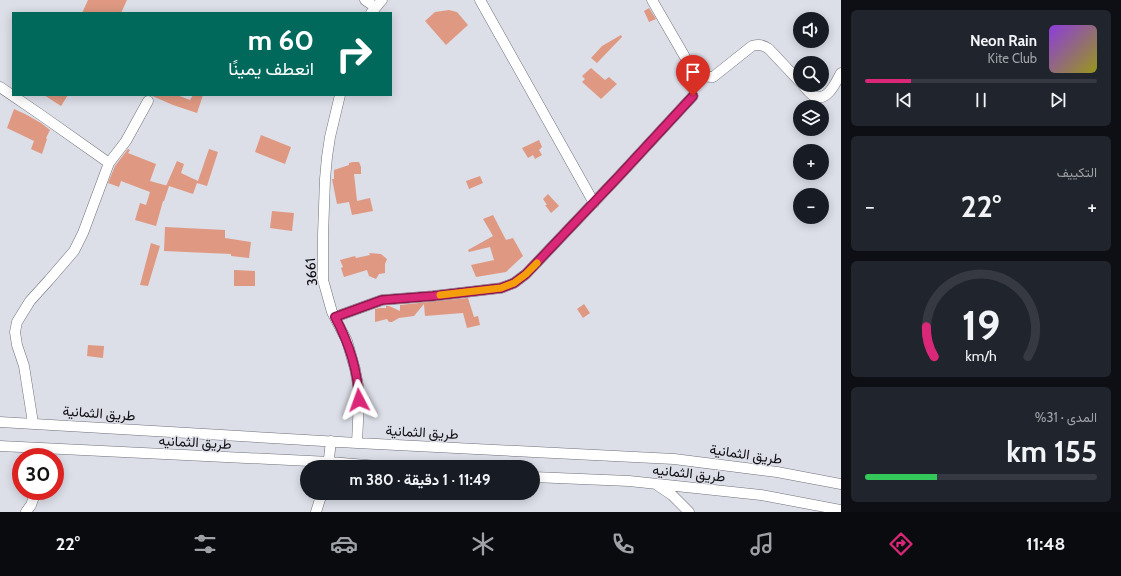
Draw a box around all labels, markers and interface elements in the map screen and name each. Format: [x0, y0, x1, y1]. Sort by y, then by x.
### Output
map controls [793, 12, 829, 224]
button: sound [793, 12, 829, 48]
text: 60 m [248, 23, 314, 57]
icon: right [328, 28, 380, 80]
text: Neon Rain [970, 32, 1037, 50]
text: Kite Club [988, 50, 1037, 66]
pin [676, 55, 710, 96]
button: search [793, 56, 829, 92]
text: انعطف يمينًا [228, 58, 314, 80]
icon: arrive [682, 61, 704, 83]
icon: previous [893, 89, 915, 111]
icon: pause [970, 89, 992, 111]
icon: next [1047, 89, 1069, 111]
button: layers [793, 100, 829, 136]
button: + [793, 144, 829, 180]
text: التكييف [1057, 164, 1097, 180]
button: − [793, 188, 829, 224]
text: 22° [961, 188, 1001, 225]
text: − [865, 193, 875, 220]
text: + [1087, 193, 1097, 220]
street label: 3661 [301, 257, 321, 287]
text: 19 [962, 300, 1000, 350]
text: km/h [965, 346, 997, 364]
position arrow [338, 379, 380, 421]
street label: طريق الثمانية [62, 401, 136, 425]
text: المدى · 31% [1035, 409, 1097, 425]
street label: طريق الثمانية [385, 421, 459, 443]
street label: طريق الثمانيه [158, 431, 232, 453]
text: 155 km [1006, 433, 1097, 470]
street label: طريق الثمانية [709, 440, 783, 468]
speed limit sign: 30 [12, 448, 64, 500]
street label: طريق الثمانيه [652, 460, 726, 486]
text: 11:49 · 1 دقيقة · 380 m [349, 471, 491, 489]
icon: filters [191, 530, 219, 558]
icon: car [330, 530, 358, 558]
icon: climate [469, 530, 497, 558]
icon: phone [609, 530, 637, 558]
icon: music [748, 530, 776, 558]
icon: directions [887, 530, 915, 558]
text: 22° [56, 533, 80, 555]
text: 11:48 [1026, 533, 1065, 555]

